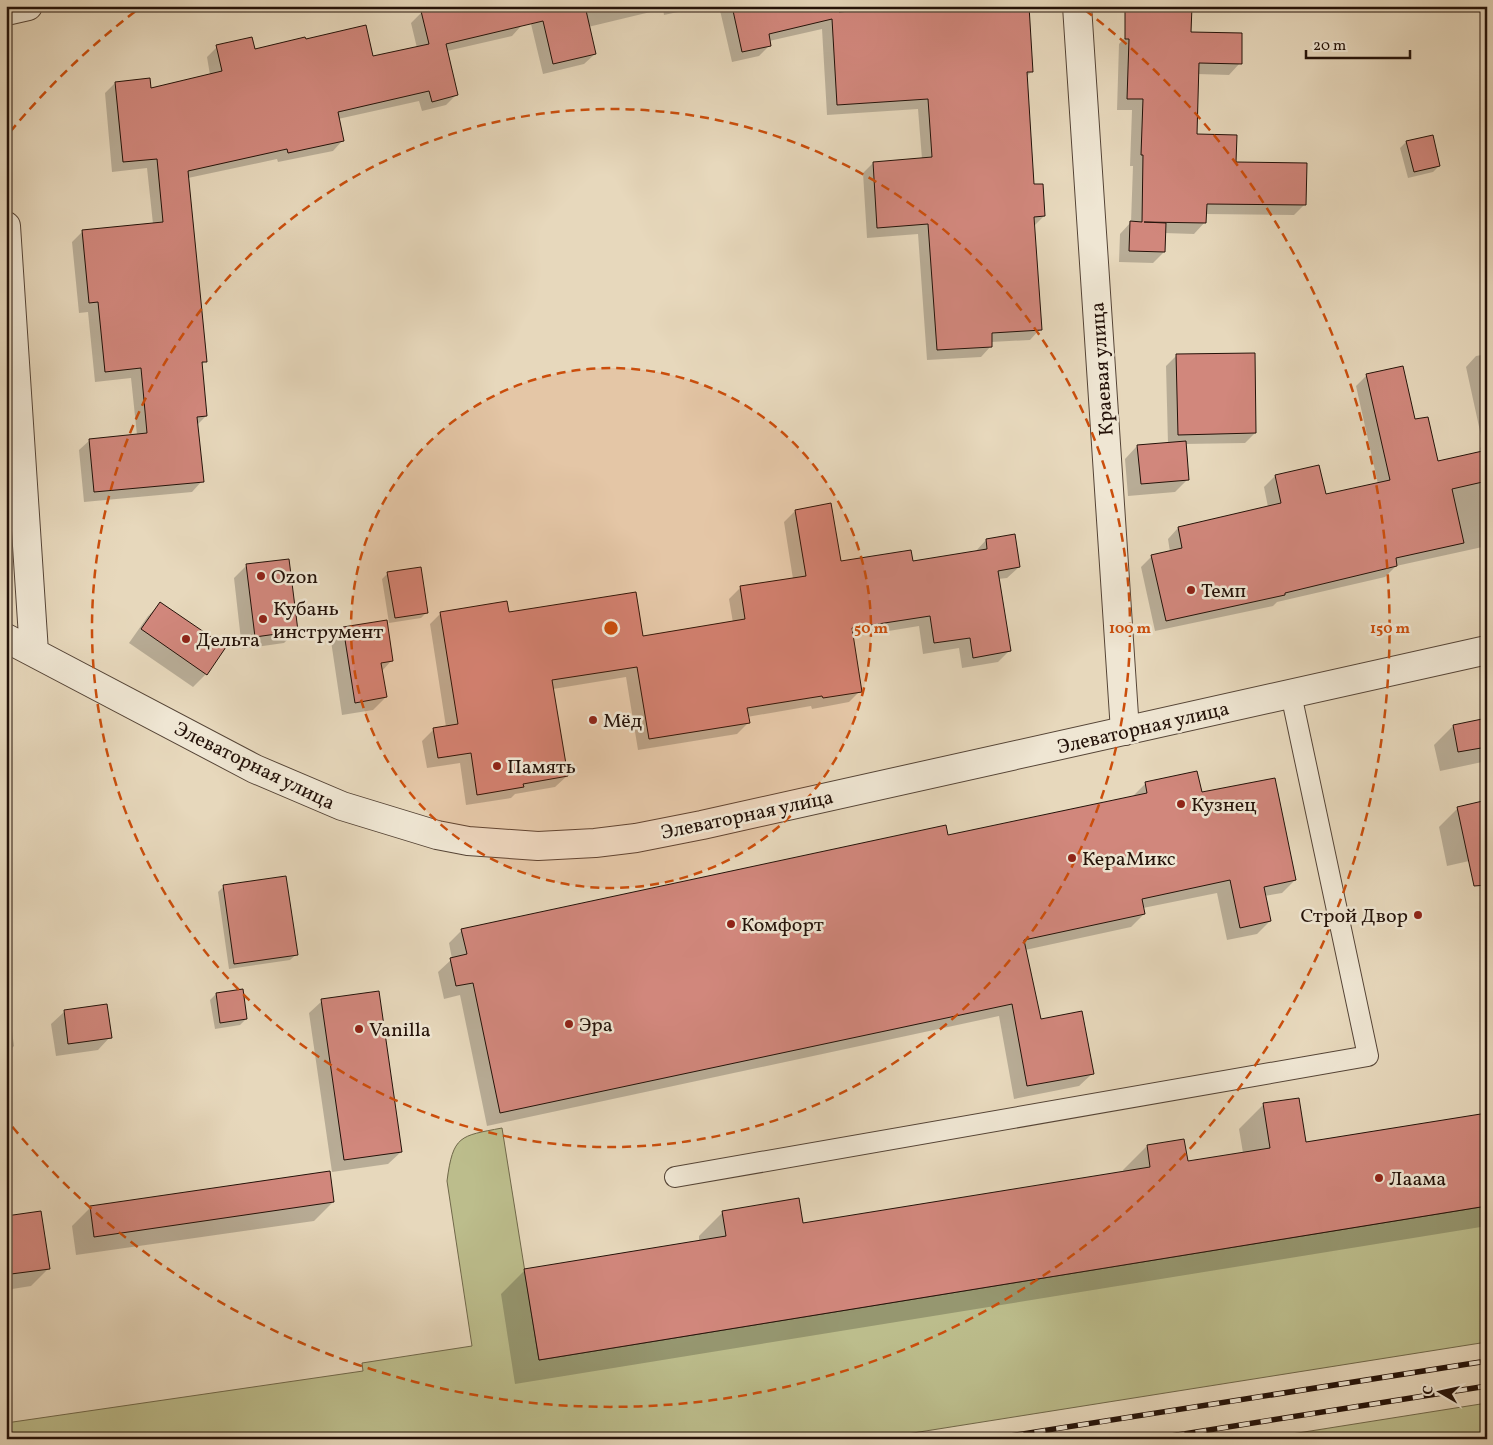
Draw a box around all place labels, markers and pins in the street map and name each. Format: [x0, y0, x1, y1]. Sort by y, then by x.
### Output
place label: Ozon [271, 564, 318, 592]
marker: Ozon [255, 570, 267, 582]
place label: Темп [1201, 578, 1246, 606]
marker: Темп [1185, 584, 1197, 596]
place label: Кубань инструмент [273, 596, 383, 647]
marker: Кубань инструмент [257, 613, 269, 625]
centre of rings [602, 619, 620, 637]
place label: Дельта [196, 627, 260, 655]
marker: Дельта [180, 633, 192, 645]
place label: Мёд [603, 708, 642, 736]
marker: Мёд [587, 714, 599, 726]
place label: Память [507, 754, 576, 782]
marker: Память [491, 760, 503, 772]
place label: Кузнец [1191, 792, 1257, 820]
marker: Кузнец [1175, 798, 1187, 810]
place label: КераМикс [1082, 846, 1176, 874]
marker: КераМикс [1066, 852, 1078, 864]
place label: Строй Двор [1301, 903, 1408, 931]
marker: Строй Двор [1412, 909, 1424, 921]
place label: Комфорт [741, 912, 824, 940]
marker: Комфорт [725, 918, 737, 930]
place label: Эра [579, 1012, 613, 1040]
place label: Vanilla [369, 1017, 431, 1045]
marker: Эра [563, 1018, 575, 1030]
marker: Vanilla [353, 1023, 365, 1035]
place label: Лаама [1389, 1166, 1446, 1194]
marker: Лаама [1373, 1172, 1385, 1184]

